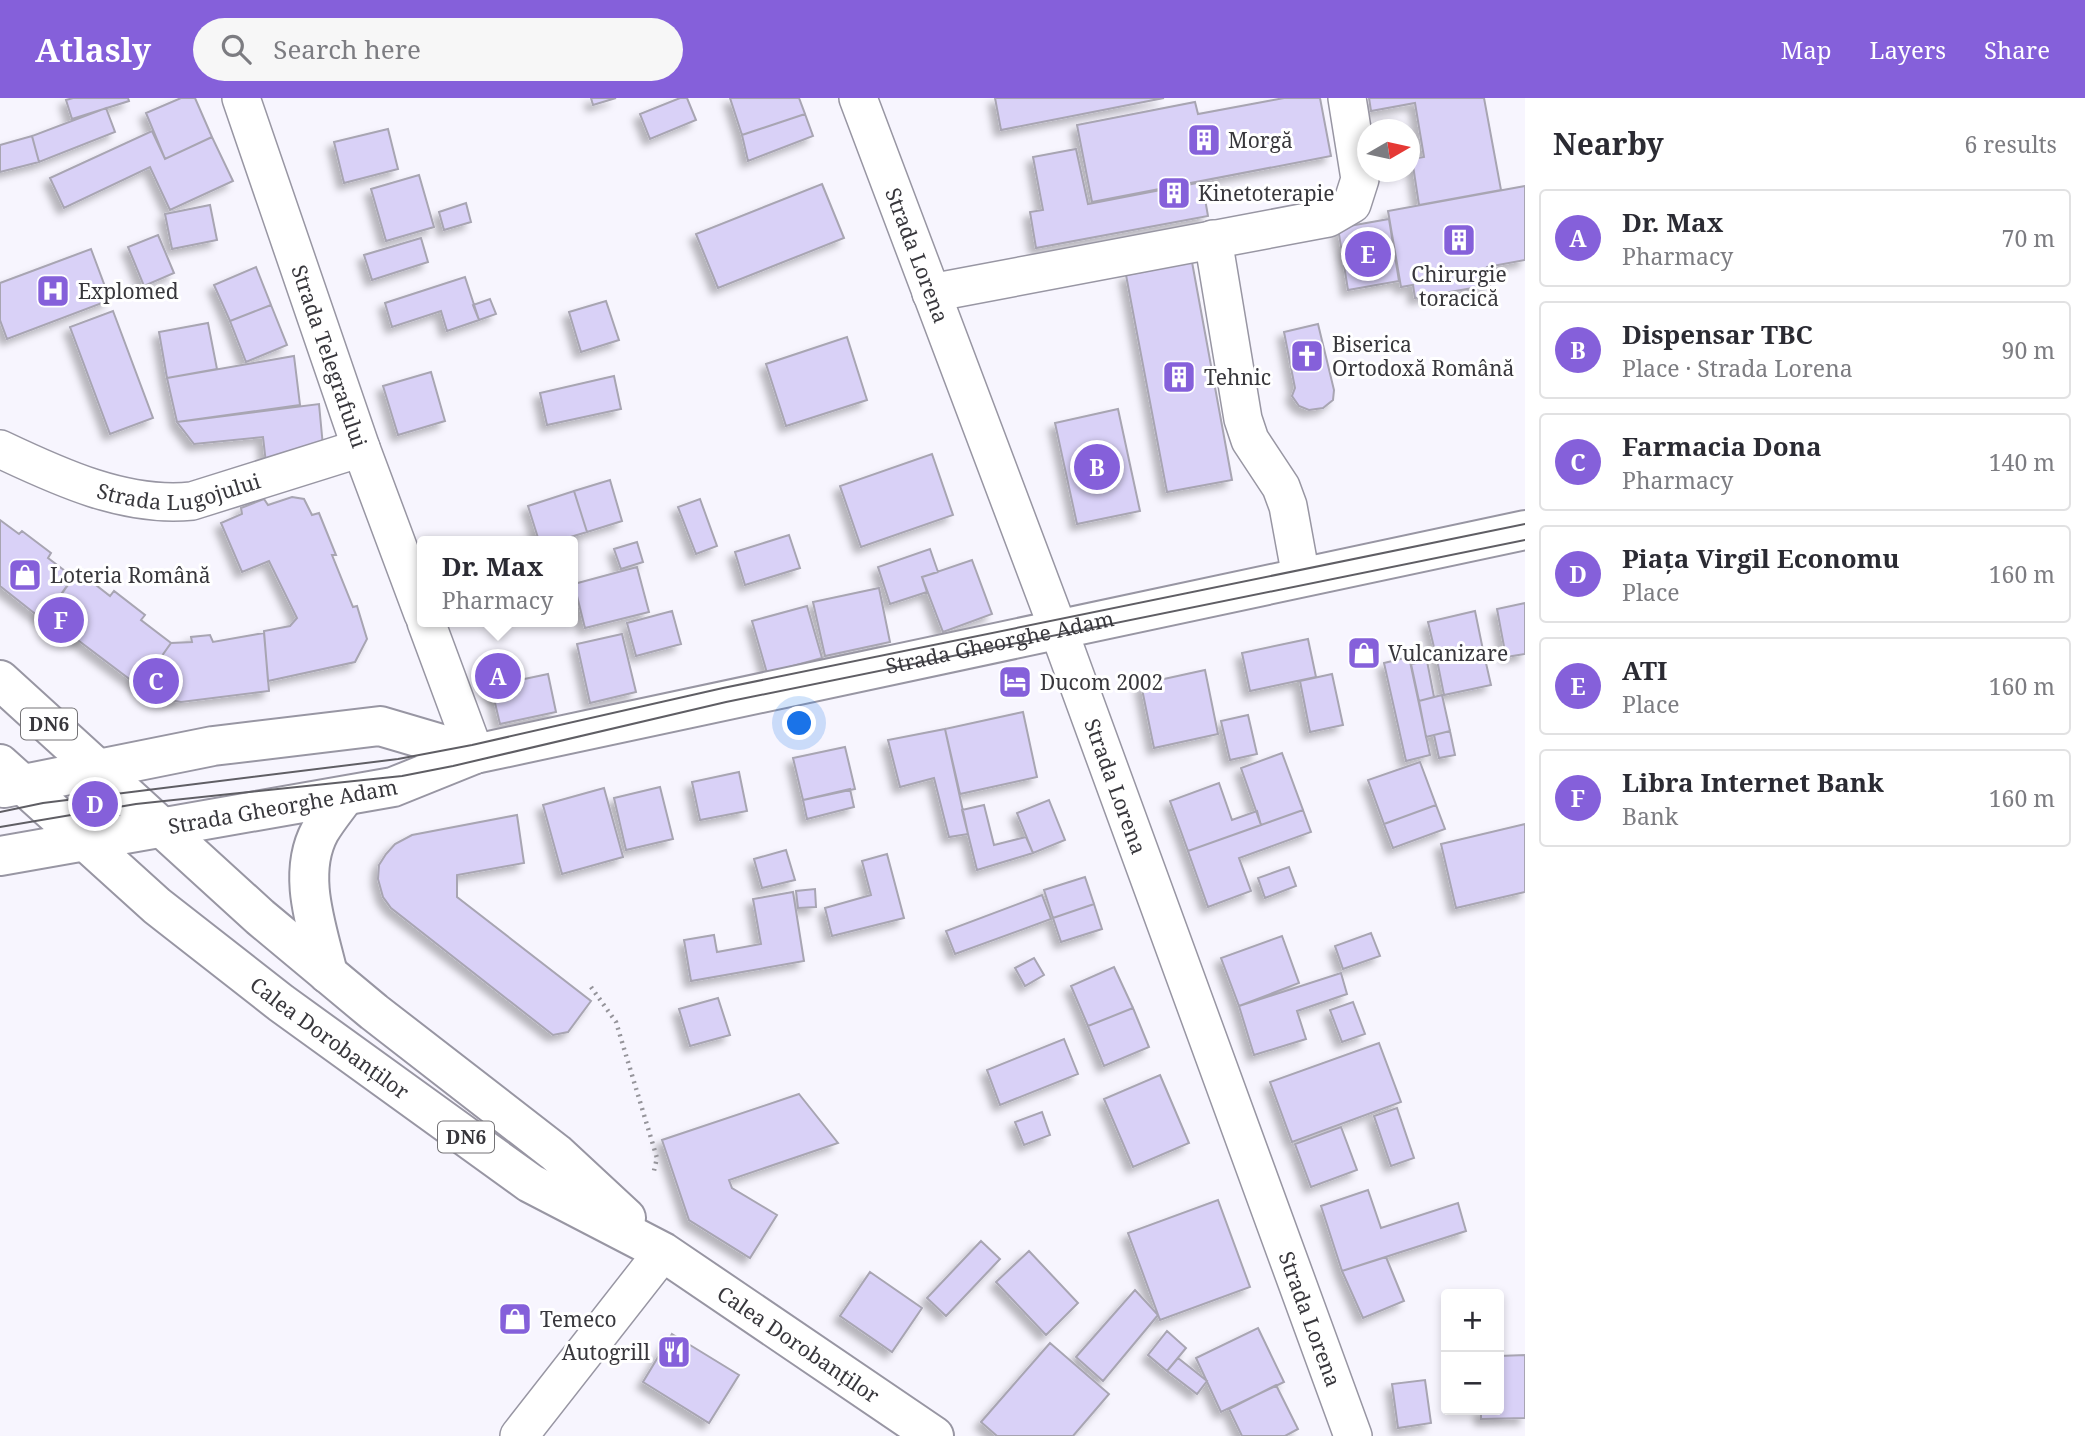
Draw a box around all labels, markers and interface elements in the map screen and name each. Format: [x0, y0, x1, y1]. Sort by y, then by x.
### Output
search box [193, 18, 683, 81]
text: Atlasly [35, 27, 151, 72]
icon: search [217, 30, 255, 68]
text: Search here [273, 31, 421, 67]
text: Map [1781, 33, 1832, 66]
text: Layers [1870, 33, 1946, 66]
text: Share [1984, 33, 2050, 66]
north arrow [1357, 119, 1420, 182]
building icon: Morgă [1185, 121, 1223, 159]
text: Nearby [1553, 123, 1664, 164]
place label: Morgă [1228, 126, 1293, 154]
text: 6 results [1964, 128, 2057, 160]
building icon: Kinetoterapie [1155, 174, 1193, 212]
place label: Kinetoterapie [1198, 179, 1334, 207]
street label: Strada Lorena [879, 184, 955, 327]
text: Dr. Max [1622, 204, 1723, 240]
building icon: Chirurgie toracică [1440, 221, 1478, 259]
text: A [1569, 222, 1587, 254]
text: 70 m [2002, 222, 2055, 254]
pin: E [1345, 228, 1391, 280]
text: Pharmacy [1622, 240, 1733, 272]
place label: Chirurgie toracică [1411, 260, 1507, 312]
street label: Strada Telegrafului [285, 261, 374, 452]
hospital icon: Explomed [34, 272, 72, 310]
place label: Explomed [78, 277, 179, 305]
text: Dispensar TBC [1622, 316, 1813, 352]
place label: Biserica Ortodoxă Română [1332, 330, 1514, 382]
text: B [1570, 334, 1586, 366]
text: 90 m [2002, 334, 2055, 366]
church icon: Biserica Ortodoxă Română [1288, 337, 1326, 375]
text: Place · Strada Lorena [1622, 352, 1853, 384]
building icon: Tehnic [1160, 358, 1198, 396]
place label: Tehnic [1204, 363, 1271, 391]
text: Farmacia Dona [1622, 428, 1822, 464]
pin: B [1074, 441, 1120, 493]
text: C [1570, 446, 1586, 478]
text: 140 m [1989, 446, 2055, 478]
text: Pharmacy [1622, 464, 1733, 496]
street label: Strada Lugojului [94, 466, 264, 516]
popup [417, 536, 578, 627]
text: Piața Virgil Economu [1622, 540, 1900, 576]
text: Dr. Max [442, 548, 543, 584]
shop icon: Loteria Română [6, 556, 44, 594]
text: D [1569, 558, 1587, 590]
text: 160 m [1989, 558, 2055, 590]
place label: Loteria Română [50, 561, 211, 589]
text: Place [1622, 576, 1680, 608]
text: Pharmacy [442, 584, 553, 616]
pin: F [38, 594, 84, 646]
street label: Strada Gheorghe Adam [883, 604, 1116, 680]
shop icon: Vulcanizare [1345, 634, 1383, 672]
place label: Vulcanizare [1388, 639, 1508, 667]
pin: A [475, 650, 521, 702]
text: ATI [1622, 652, 1667, 688]
pin: C [133, 655, 179, 707]
hotel icon: Ducom 2002 [996, 663, 1034, 701]
place label: Ducom 2002 [1040, 668, 1163, 696]
text: E [1570, 670, 1586, 702]
text: 160 m [1989, 670, 2055, 702]
text: Place [1622, 688, 1680, 720]
your location [782, 706, 816, 740]
road number: DN6 [21, 708, 77, 740]
street label: Strada Lorena [1078, 715, 1153, 858]
text: Libra Internet Bank [1622, 764, 1884, 800]
street label: Strada Gheorghe Adam [166, 772, 400, 840]
pin: D [72, 778, 118, 830]
text: F [1571, 782, 1585, 814]
text: 160 m [1989, 782, 2055, 814]
text: Bank [1622, 800, 1678, 832]
street label: Calea Dorobanților [245, 970, 415, 1105]
road number: DN6 [438, 1121, 494, 1152]
street label: Strada Lorena [1273, 1247, 1348, 1390]
street label: Calea Dorobanților [712, 1279, 885, 1409]
map controls [1441, 1289, 1504, 1415]
button: + [1441, 1289, 1504, 1352]
shop icon: Temeco [496, 1300, 534, 1338]
place label: Temeco [540, 1305, 617, 1333]
restaurant icon: Autogrill [655, 1333, 693, 1371]
place label: Autogrill [562, 1338, 650, 1366]
button: − [1441, 1352, 1504, 1415]

